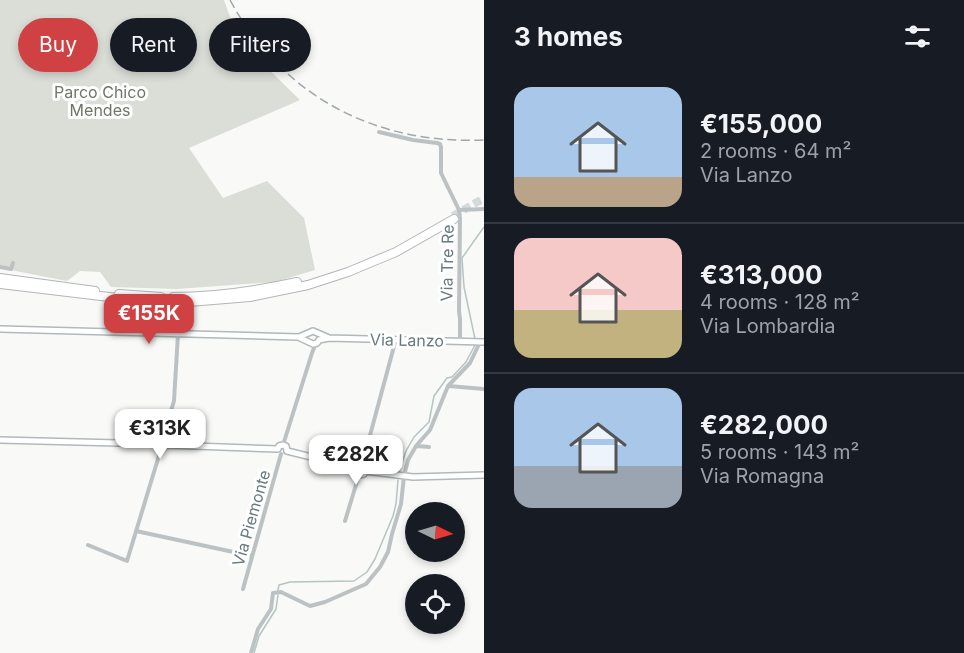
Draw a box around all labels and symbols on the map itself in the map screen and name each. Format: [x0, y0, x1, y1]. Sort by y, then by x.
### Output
park label: Parco Chico Mendes [54, 82, 146, 120]
street label: Via Tre Re [436, 224, 458, 302]
pin: €155K [107, 294, 191, 345]
street label: Via Lanzo [370, 329, 444, 351]
pin: €313K [118, 409, 202, 460]
pin: €282K [314, 435, 398, 486]
street label: Via Piemonte [228, 468, 274, 568]
north arrow [405, 502, 465, 562]

